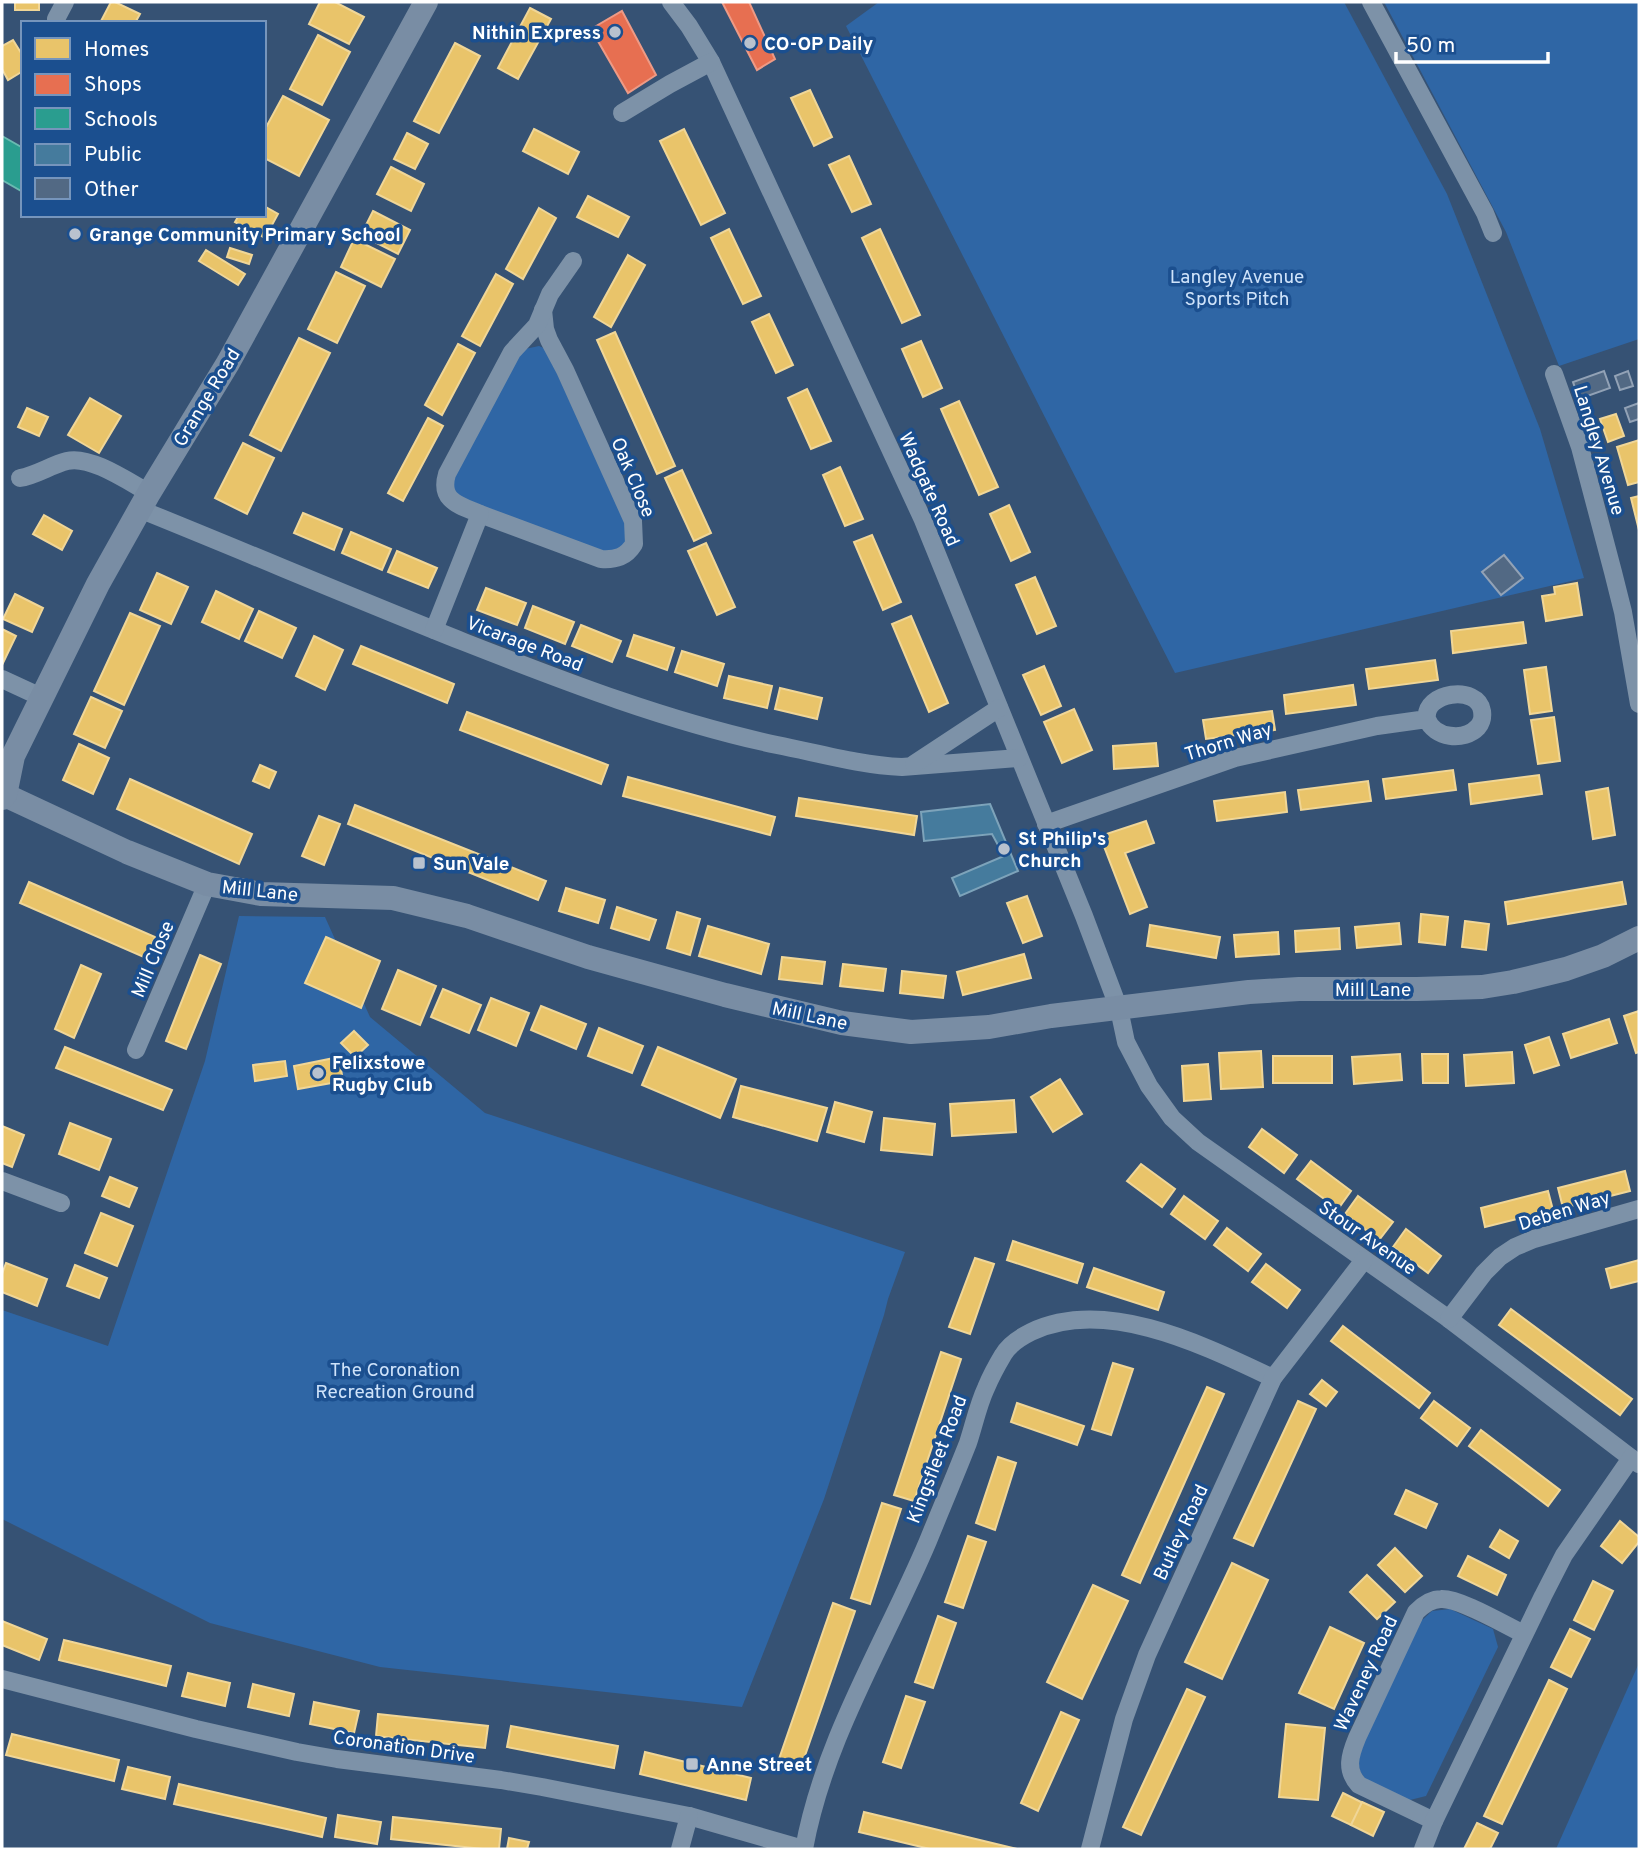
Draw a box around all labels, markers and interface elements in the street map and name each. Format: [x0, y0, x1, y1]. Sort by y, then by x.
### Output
legend [21, 21, 266, 217]
scale bar [1396, 21, 1548, 65]
place label: Nithin Express [472, 22, 601, 46]
marker: Nithin Express [607, 24, 623, 40]
place label: CO-OP Daily [764, 33, 874, 57]
text: 50 m [1406, 33, 1455, 60]
marker: CO-OP Daily [742, 35, 758, 51]
text: Homes [84, 37, 149, 64]
text: Shops [84, 72, 142, 99]
text: Schools [84, 107, 158, 134]
text: Public [84, 142, 142, 169]
text: Other [84, 177, 139, 204]
place label: Grange Community Primary School [89, 224, 401, 248]
marker: Grange Community Primary School [67, 226, 83, 242]
park label: Langley Avenue Sports Pitch [1170, 266, 1304, 312]
street label: Grange Road [169, 344, 246, 452]
street label: Langley Avenue [1567, 383, 1629, 518]
street label: Wadgate Road [892, 429, 964, 551]
street label: Oak Close [605, 434, 660, 521]
street label: Vicarage Road [462, 612, 586, 678]
street label: Thorn Way [1182, 718, 1275, 768]
place label: St Philip's Church [1018, 828, 1106, 874]
marker: St Philip's Church [996, 841, 1012, 857]
place label: Sun Vale [433, 853, 509, 877]
marker: Sun Vale [411, 855, 427, 871]
street label: Mill Lane [220, 876, 299, 908]
street label: Mill Close [127, 918, 181, 1002]
street label: Mill Lane [1335, 979, 1411, 1003]
street label: Mill Lane [770, 997, 850, 1037]
place label: Felixstowe Rugby Club [332, 1052, 433, 1098]
marker: Felixstowe Rugby Club [310, 1065, 326, 1081]
street label: Deben Way [1516, 1187, 1613, 1237]
street label: Stour Avenue [1313, 1196, 1421, 1281]
park label: The Coronation Recreation Ground [315, 1359, 475, 1405]
street label: Kingsfleet Road [902, 1392, 973, 1527]
street label: Butley Road [1149, 1481, 1215, 1585]
street label: Waveney Road [1330, 1612, 1404, 1735]
street label: Coronation Drive [331, 1726, 476, 1770]
place label: Anne Street [706, 1754, 812, 1778]
marker: Anne Street [684, 1756, 700, 1772]

